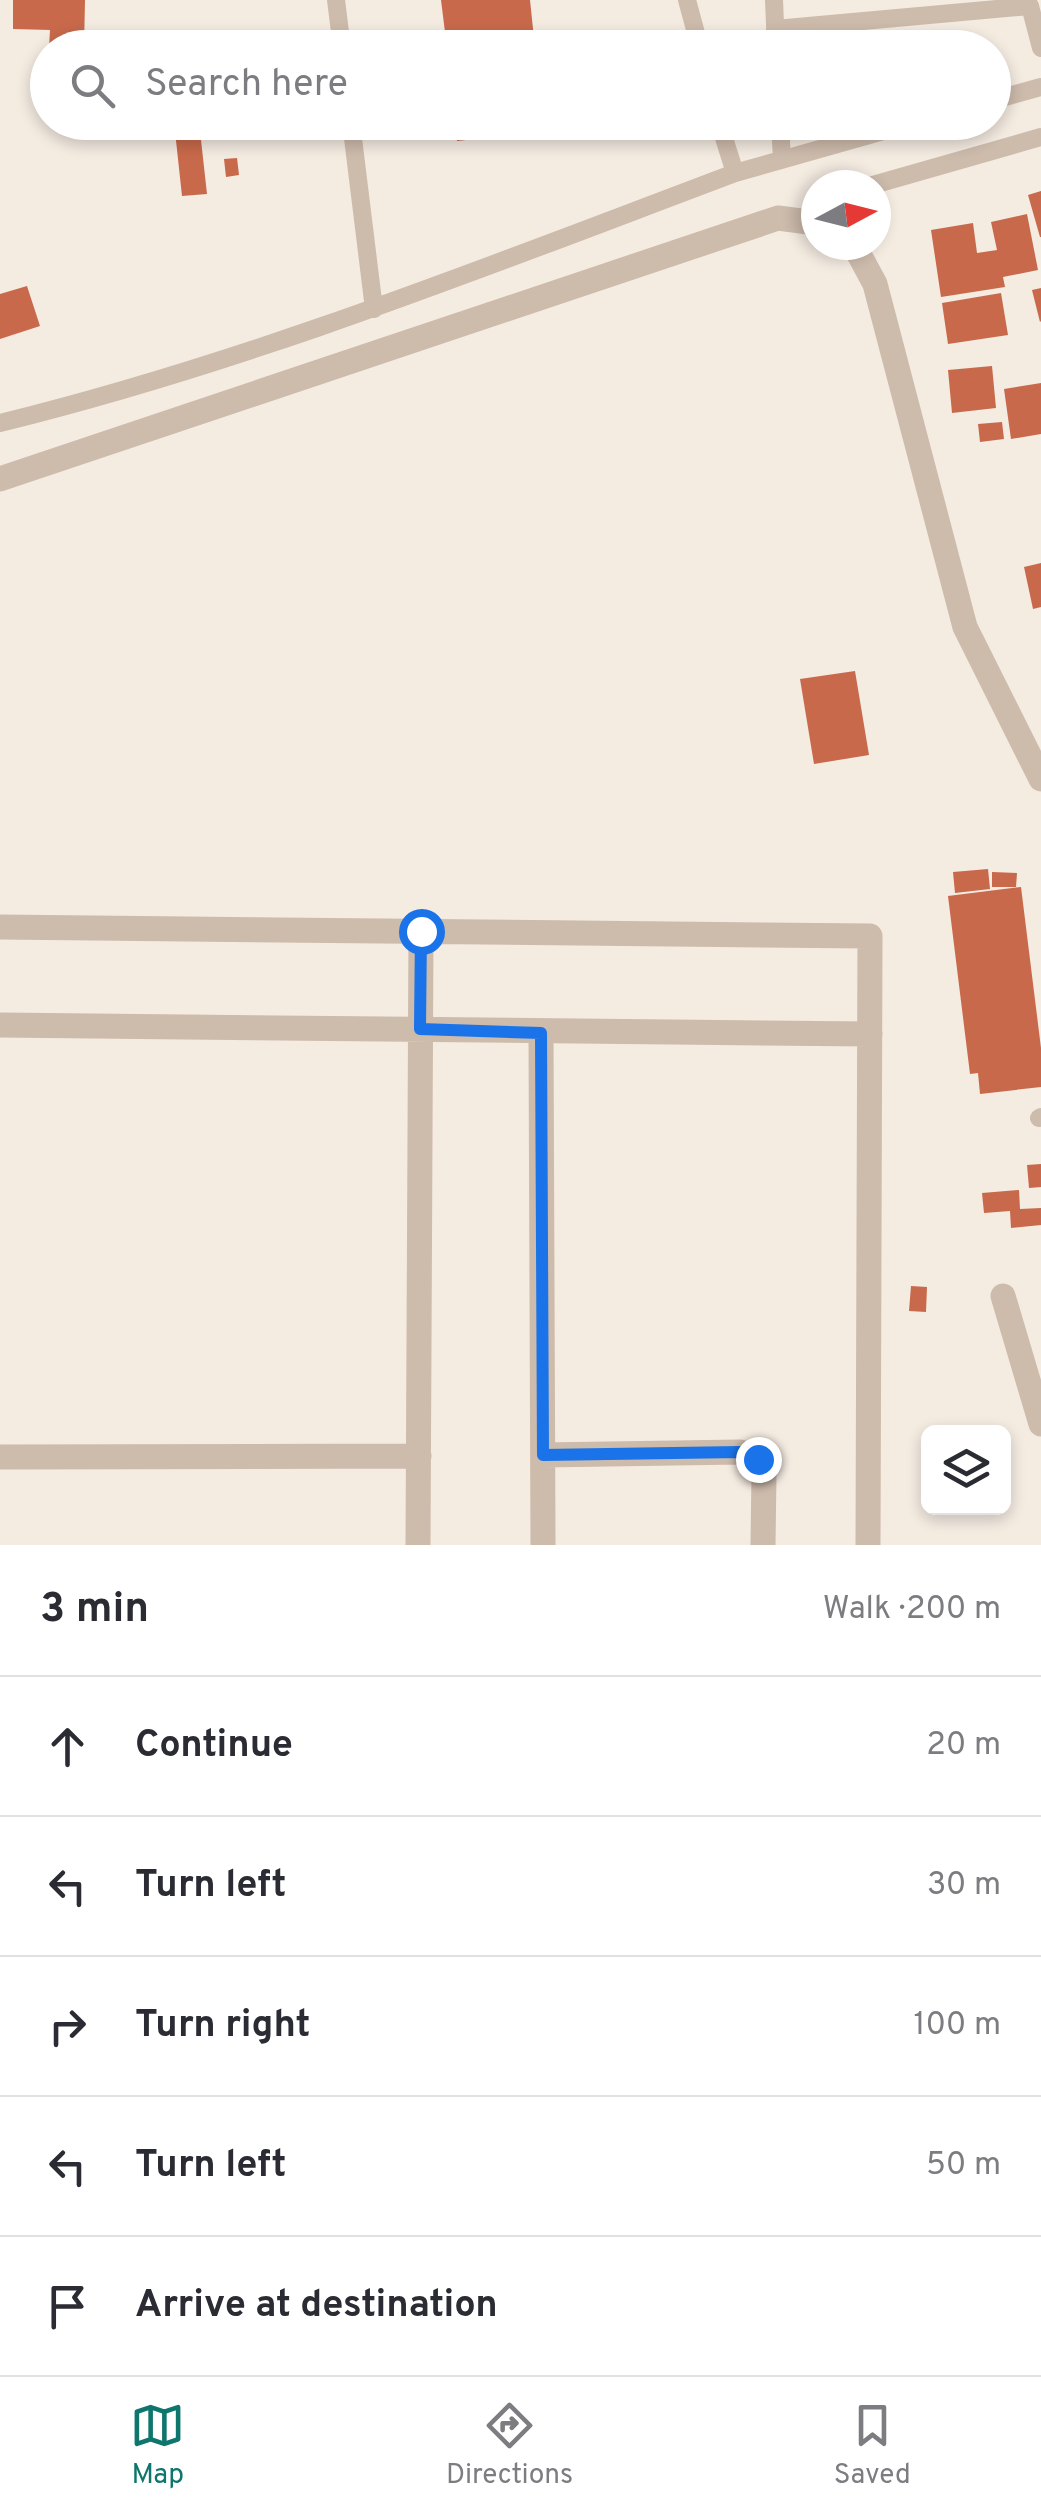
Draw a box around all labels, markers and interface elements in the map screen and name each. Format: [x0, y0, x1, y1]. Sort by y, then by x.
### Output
search box [30, 30, 1011, 140]
icon: search [65, 58, 120, 113]
text: Search here [145, 61, 348, 110]
north arrow [801, 170, 891, 260]
route start [399, 909, 445, 955]
map controls [921, 1425, 1011, 1515]
button: layers [921, 1425, 1011, 1515]
route end [736, 1437, 782, 1483]
text: 3 min [40, 1584, 149, 1637]
text: Walk · 200 m [823, 1590, 1001, 1630]
icon: ahead [40, 1719, 95, 1774]
text: Continue [135, 1722, 293, 1771]
text: 20 m [926, 1726, 1001, 1766]
icon: left [40, 1859, 95, 1914]
text: Turn left [135, 1862, 287, 1911]
text: 30 m [927, 1866, 1001, 1906]
icon: right [40, 1999, 95, 2054]
text: Turn right [135, 2002, 310, 2051]
text: 100 m [914, 2006, 1001, 2046]
icon: left [40, 2139, 95, 2194]
text: Turn left [135, 2142, 287, 2191]
text: 50 m [926, 2146, 1001, 2186]
icon: arrive [40, 2279, 95, 2334]
text: Arrive at destination [135, 2282, 498, 2331]
tab: Map [130, 2398, 185, 2494]
tab: Directions [446, 2398, 573, 2494]
tab: Saved [834, 2398, 911, 2494]

